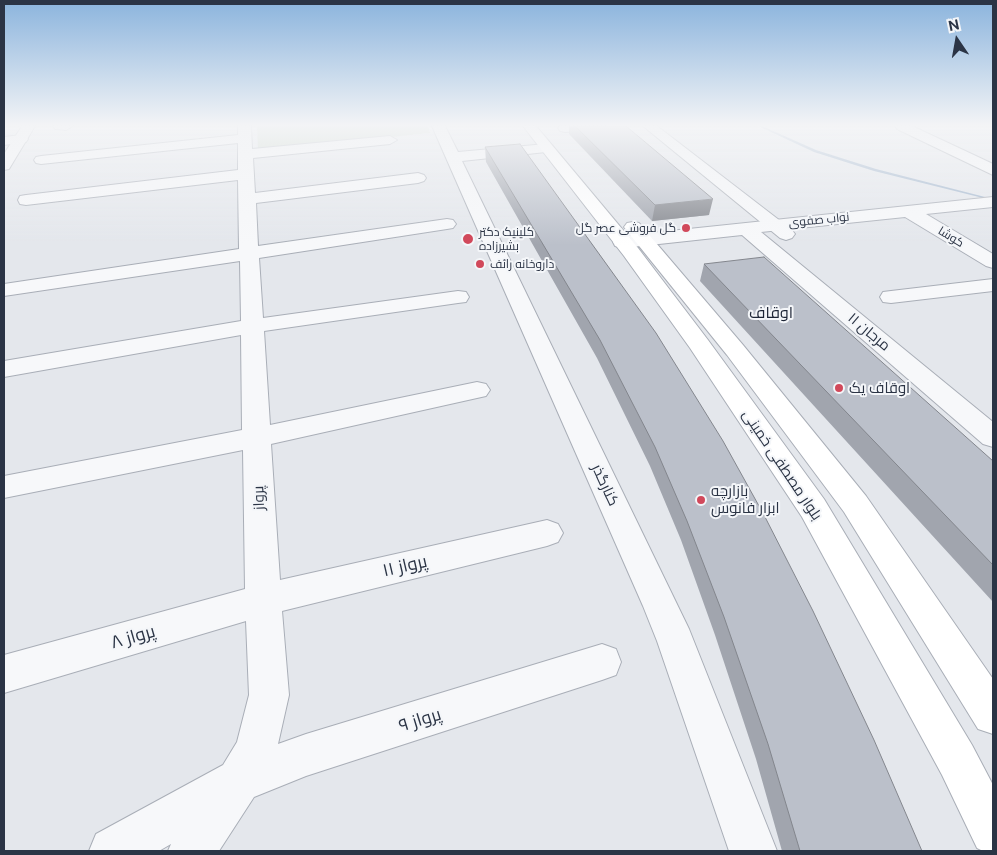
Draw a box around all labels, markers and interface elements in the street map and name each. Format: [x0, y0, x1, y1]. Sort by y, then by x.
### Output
north arrow [932, 15, 982, 65]
text: N [947, 16, 961, 34]
street label: نواب صفوی [788, 210, 850, 230]
place label: گل فروشی عصر گل [576, 221, 676, 235]
marker: گل فروشی عصر گل [680, 222, 692, 234]
street label: کوشا [935, 224, 967, 250]
place label: کلینیک دکتر بشیرزاده [479, 225, 534, 253]
marker: کلینیک دکتر بشیرزاده [461, 232, 475, 246]
place label: داروخانه رائف [490, 257, 554, 271]
marker: داروخانه رائف [474, 258, 486, 270]
district label: اوقاف [749, 303, 793, 323]
street label: مرجان ۱۱ [844, 309, 894, 355]
place label: اوقاف یک [849, 379, 910, 397]
marker: اوقاف یک [833, 382, 845, 394]
street label: بلوار مصطفی خمینی [738, 406, 826, 524]
street label: کنارگذر [587, 461, 623, 509]
place label: بازارچه ابزار فانوس [711, 482, 780, 517]
street label: پرواز [250, 485, 268, 511]
marker: بازارچه ابزار فانوس [695, 494, 707, 506]
street label: پرواز ۱۱ [381, 550, 429, 582]
street label: پرواز ۸ [108, 620, 158, 654]
street label: پرواز ۹ [396, 703, 444, 737]

